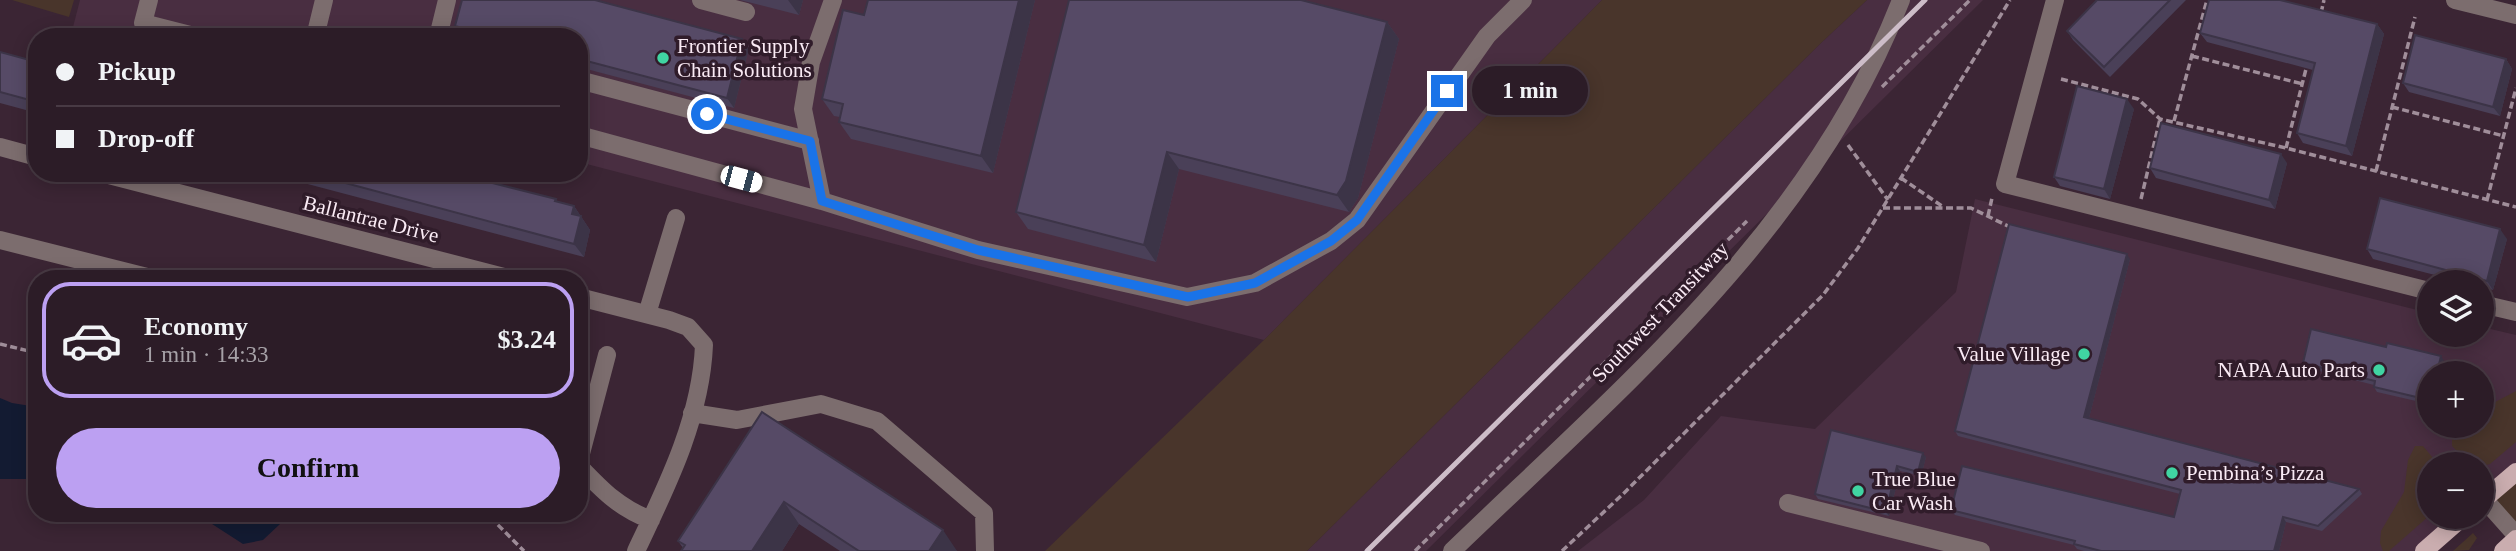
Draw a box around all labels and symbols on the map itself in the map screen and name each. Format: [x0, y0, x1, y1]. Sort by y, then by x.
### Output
place label: Frontier Supply Chain Solutions [677, 34, 812, 82]
marker: Frontier Supply Chain Solutions [655, 50, 671, 66]
callout: 1 min [1472, 66, 1587, 116]
route end [1431, 75, 1463, 107]
route start [691, 98, 723, 130]
car [718, 163, 765, 195]
street label: Ballantrae Drive [300, 190, 442, 248]
street label: Southwest Transitway [1587, 236, 1734, 387]
place label: Value Village [1957, 342, 2070, 366]
marker: Value Village [2076, 346, 2092, 362]
place label: NAPA Auto Parts [2218, 358, 2365, 382]
marker: NAPA Auto Parts [2371, 362, 2387, 378]
place label: Pembina’s Pizza [2186, 461, 2325, 485]
marker: Pembina’s Pizza [2164, 465, 2180, 481]
place label: True Blue Car Wash [1872, 467, 1956, 515]
marker: True Blue Car Wash [1850, 483, 1866, 499]

